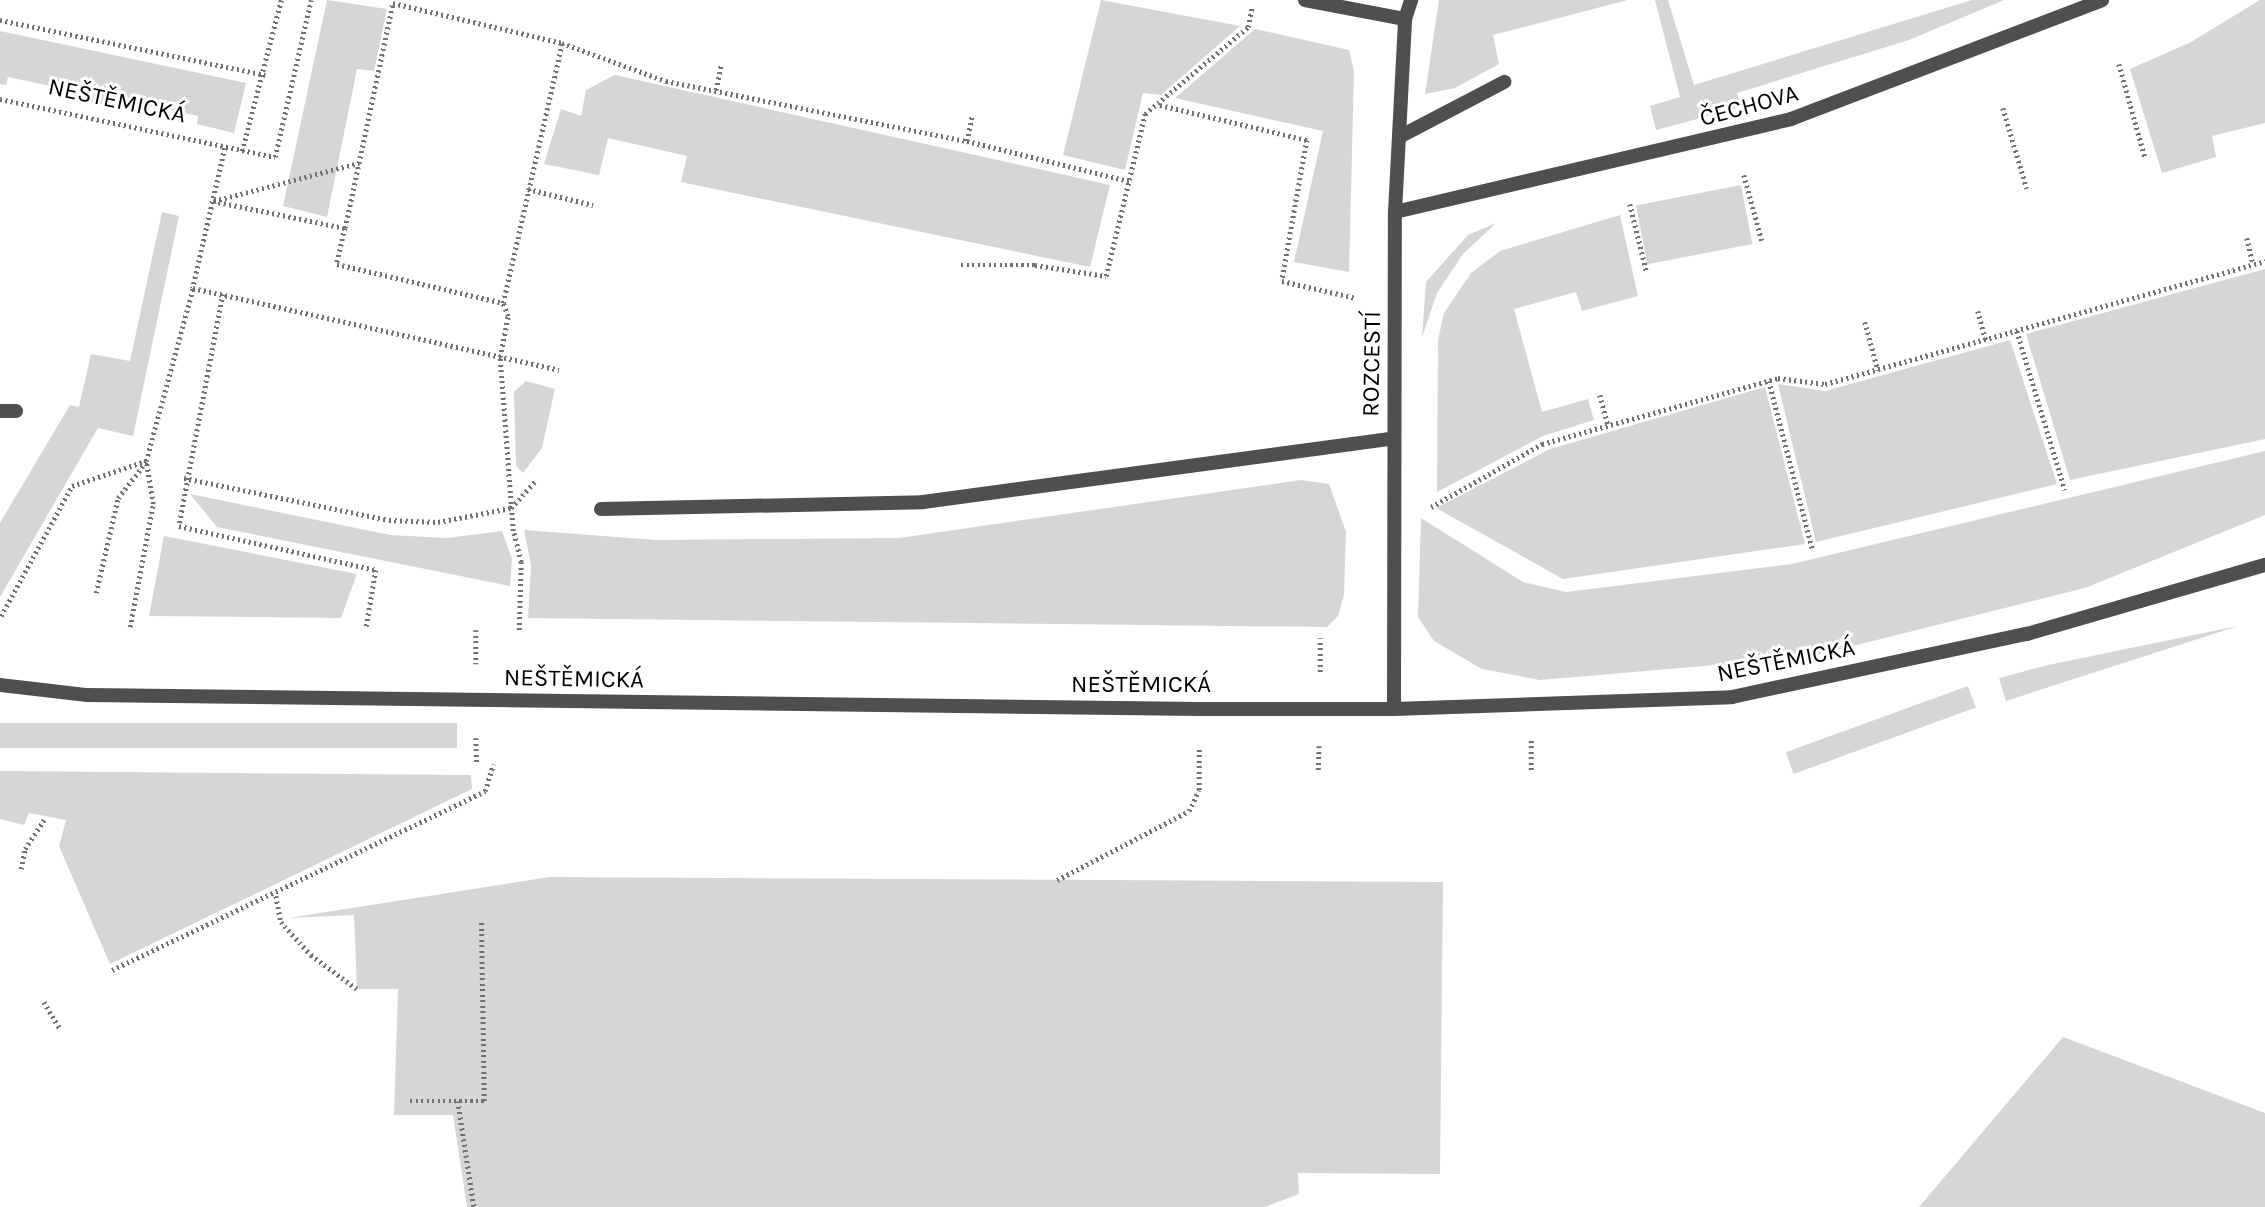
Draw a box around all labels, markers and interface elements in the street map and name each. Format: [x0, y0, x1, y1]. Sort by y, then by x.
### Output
street label: NEŠTĚMICKÁ [46, 72, 188, 130]
street label: ČECHOVA [1697, 79, 1801, 133]
street label: ROZCESTÍ [1357, 311, 1387, 417]
street label: NEŠTĚMICKÁ [1715, 634, 1857, 688]
street label: NEŠTĚMICKÁ [504, 663, 644, 695]
street label: NEŠTĚMICKÁ [1071, 671, 1211, 699]

